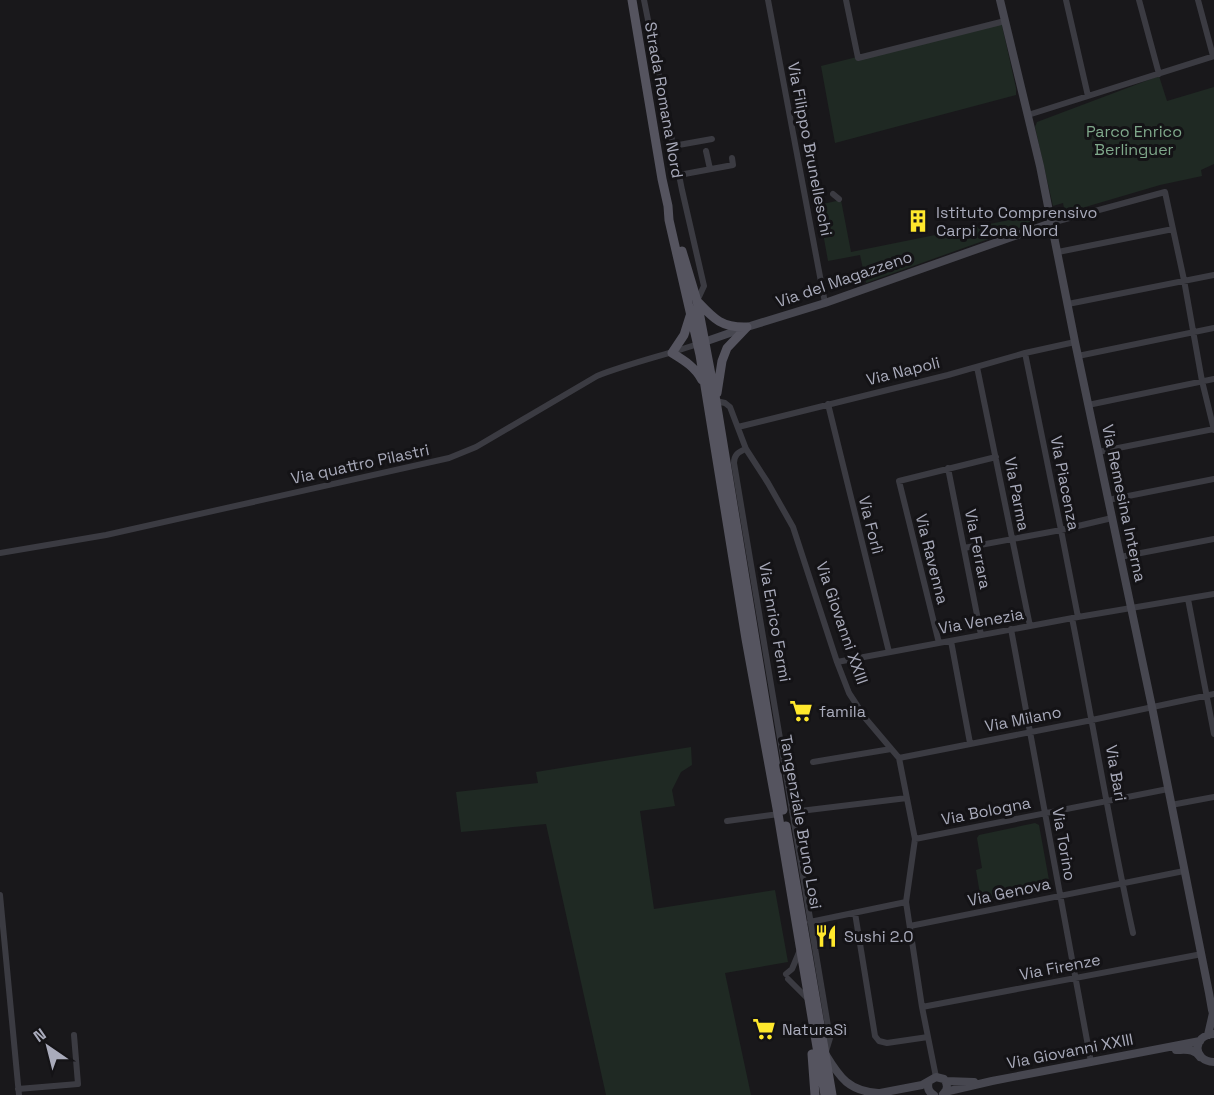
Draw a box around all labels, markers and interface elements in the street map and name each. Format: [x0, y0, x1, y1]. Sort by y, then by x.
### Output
street label: Strada Romana Nord [640, 20, 688, 180]
street label: Via Filippo Brunelleschi [783, 60, 837, 238]
park label: Parco Enrico Berlinguer [1086, 121, 1182, 160]
place label: Istituto Comprensivo Carpi Zona Nord [936, 202, 1097, 241]
building icon: Istituto Comprensivo Carpi Zona Nord [905, 208, 931, 234]
street label: Via del Magazzeno [773, 246, 915, 312]
street label: Via Napoli [864, 352, 942, 390]
street label: Via Remesina Interna [1097, 422, 1151, 584]
street label: Via Piacenza [1046, 434, 1084, 532]
street label: Via quattro Pilastri [289, 439, 431, 489]
street label: Via Parma [1000, 455, 1034, 533]
street label: Via Forlì [854, 494, 888, 556]
street label: Via Ferrara [960, 507, 996, 591]
street label: Via Ravenna [911, 512, 953, 606]
street label: Via Giovanni XXIII [811, 559, 873, 687]
street label: Via Enrico Fermi [754, 560, 796, 684]
street label: Via Venezia [937, 603, 1025, 639]
supermarket icon: famila [788, 698, 814, 724]
place label: famila [819, 701, 866, 722]
street label: Via Milano [983, 701, 1063, 737]
street label: Tangenziale Bruno Losi [775, 733, 827, 911]
street label: Via Bari [1101, 743, 1131, 803]
street label: Via Bologna [939, 792, 1033, 830]
street label: Via Torino [1047, 806, 1081, 882]
street label: Via Genova [966, 873, 1052, 911]
restaurant icon: Sushi 2.0 [813, 923, 839, 949]
place label: Sushi 2.0 [844, 926, 914, 947]
street label: Via Firenze [1018, 949, 1102, 985]
supermarket icon: NaturaSì [751, 1016, 777, 1042]
north arrow [18, 1017, 78, 1077]
place label: NaturaSì [782, 1019, 847, 1040]
text: N [29, 1023, 50, 1047]
street label: Via Giovanni XXIII [1005, 1028, 1135, 1074]

